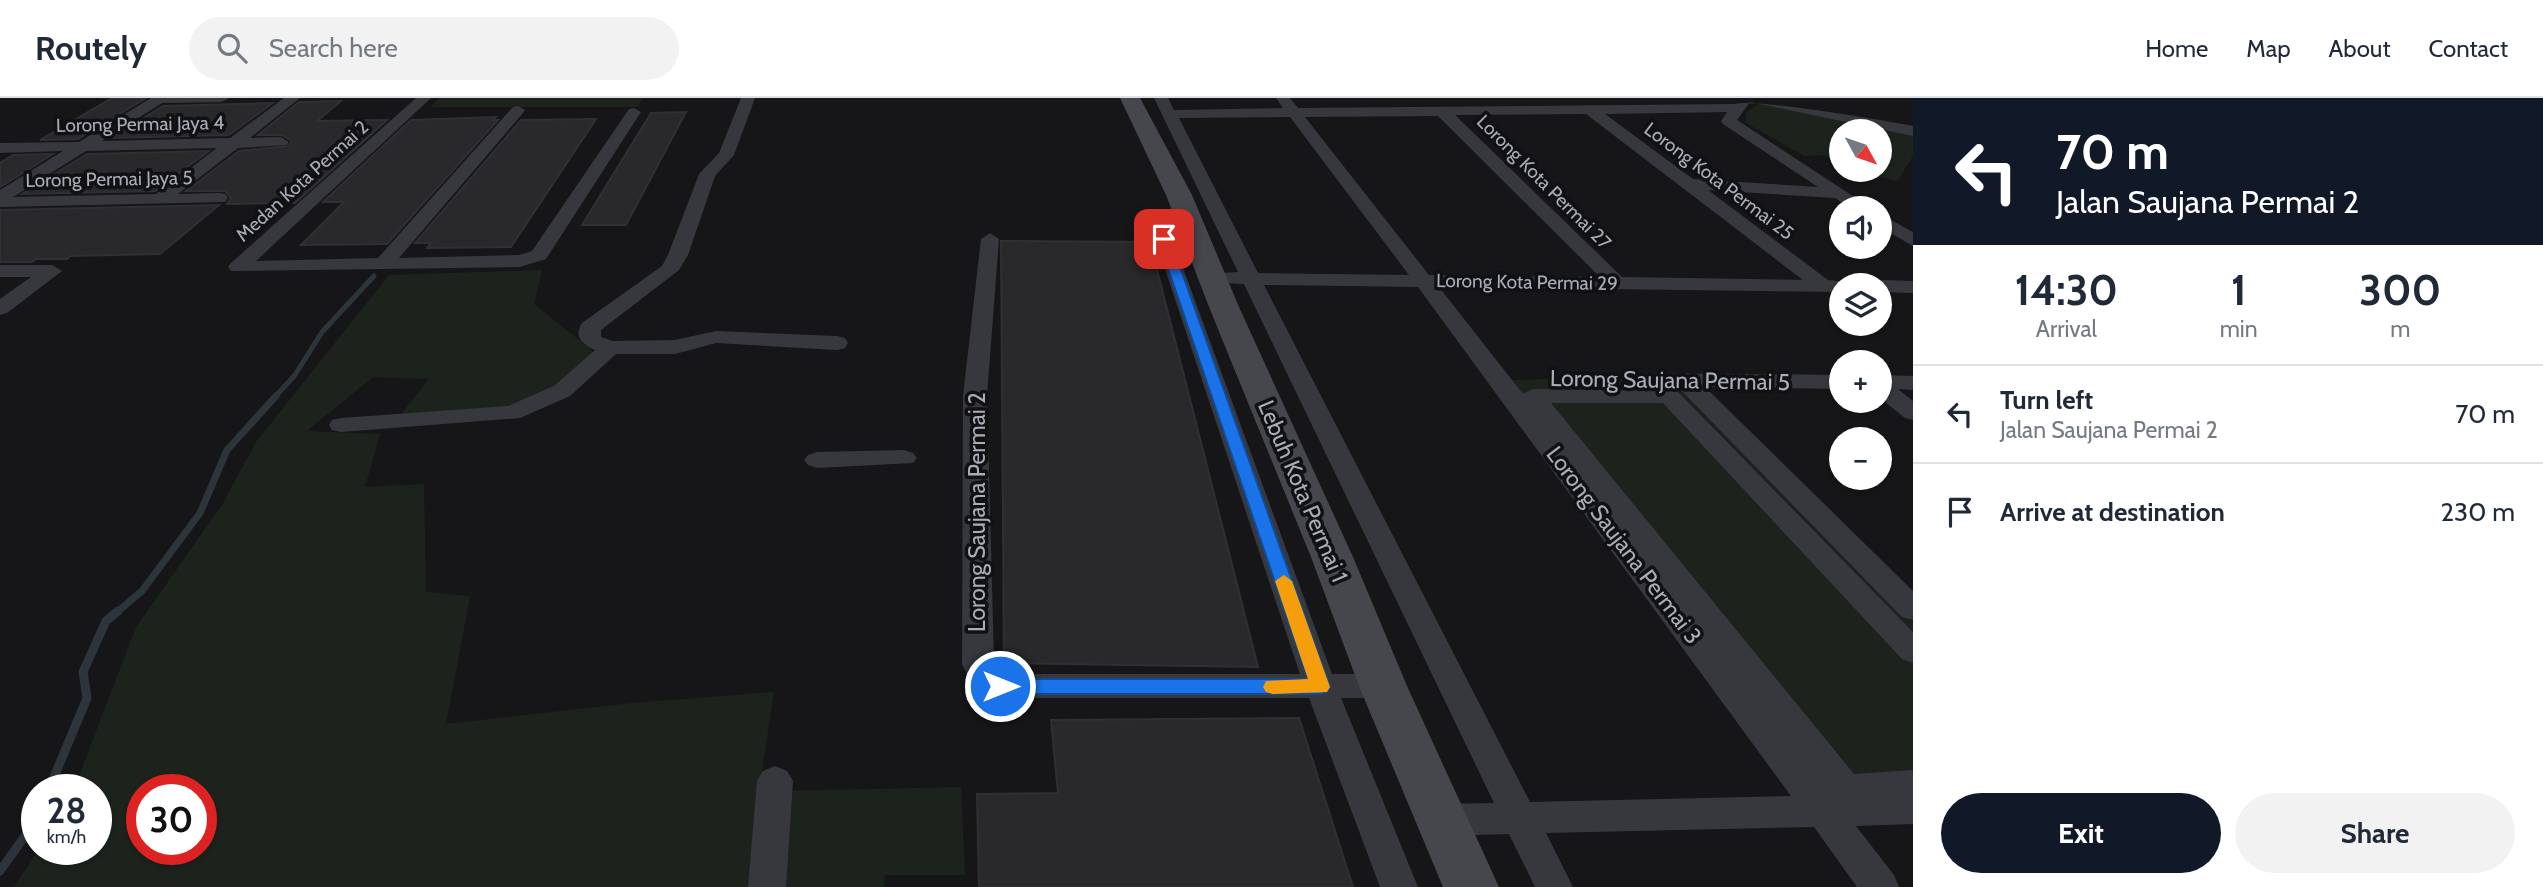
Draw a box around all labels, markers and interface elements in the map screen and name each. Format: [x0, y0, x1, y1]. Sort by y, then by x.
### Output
search box [189, 17, 679, 80]
text: Routely [35, 28, 147, 68]
icon: search [213, 29, 251, 67]
text: Search here [269, 32, 398, 64]
text: Home [2145, 34, 2208, 63]
text: Map [2246, 34, 2291, 63]
text: About [2329, 34, 2391, 63]
text: Contact [2429, 34, 2508, 63]
street label: Lorong Kota Permai 27 [1472, 110, 1616, 254]
street label: Lorong Permai Jaya 4 [56, 111, 224, 137]
street label: Medan Kota Permai 2 [231, 116, 373, 246]
street label: Lorong Kota Permai 25 [1640, 117, 1798, 245]
north arrow [1829, 119, 1892, 182]
map controls [1829, 119, 1892, 490]
text: 70 m [2056, 122, 2169, 181]
icon: left [1941, 126, 2032, 217]
street label: Lorong Permai Jaya 5 [25, 166, 193, 192]
text: Jalan Saujana Permai 2 [2056, 182, 2359, 221]
button: sound [1829, 196, 1892, 259]
pin [1134, 209, 1194, 269]
icon: arrive [1145, 220, 1183, 258]
text: 14:30 [2015, 264, 2118, 316]
text: 1 [2231, 264, 2246, 316]
text: 300 [2359, 264, 2441, 316]
street label: Lorong Kota Permai 29 [1436, 269, 1618, 295]
button: layers [1829, 273, 1892, 336]
text: Arrival [2036, 315, 2097, 343]
text: min [2220, 315, 2258, 343]
text: m [2390, 315, 2410, 343]
button: + [1829, 350, 1892, 413]
street label: Lorong Saujana Permai 5 [1550, 364, 1790, 396]
text: Turn left [2000, 384, 2093, 416]
street label: Lorong Saujana Permai 2 [963, 392, 991, 632]
icon: left [1941, 395, 1979, 433]
street label: Lebuh Kota Permai 1 [1252, 396, 1354, 586]
text: 70 m [2455, 398, 2515, 430]
text: Jalan Saujana Permai 2 [2000, 416, 2218, 444]
button: − [1829, 427, 1892, 490]
street label: Lorong Saujana Permai 3 [1541, 441, 1707, 649]
icon: arrive [1941, 493, 1979, 531]
text: Arrive at destination [2000, 496, 2225, 528]
text: 230 m [2441, 496, 2515, 528]
position arrow [963, 649, 1037, 723]
speed limit sign: 30 [126, 774, 217, 865]
text: 28 [47, 789, 86, 832]
button: Exit [1941, 793, 2221, 873]
button: Share [2235, 793, 2515, 873]
text: km/h [47, 826, 86, 848]

